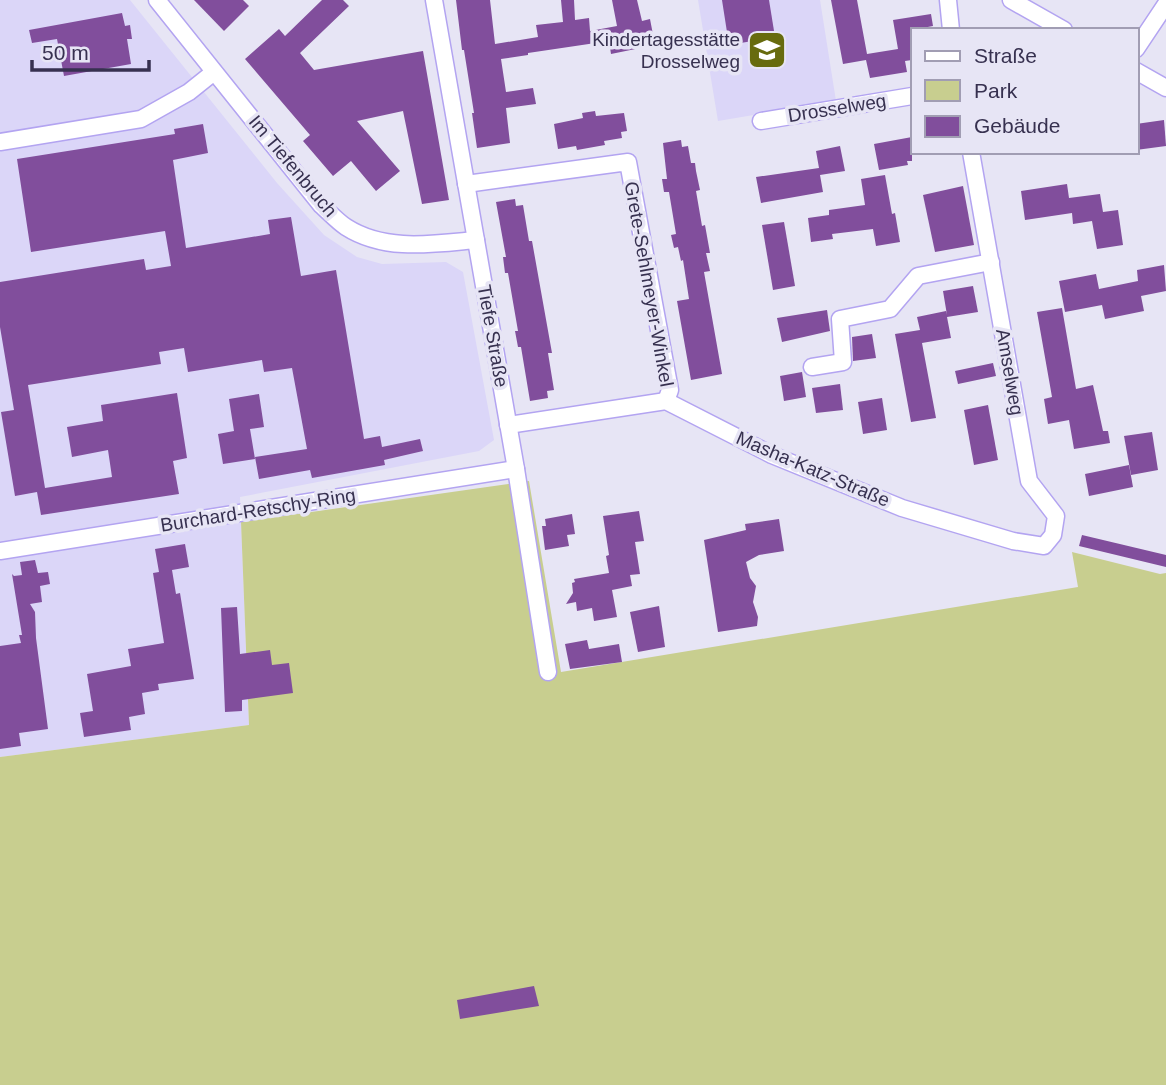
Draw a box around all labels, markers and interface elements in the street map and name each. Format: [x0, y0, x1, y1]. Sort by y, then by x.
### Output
scale bar [32, 28, 149, 72]
legend [911, 28, 1138, 154]
place label: Kindertagesstätte Drosselweg [592, 29, 740, 72]
school or university icon: Kindertagesstätte Drosselweg [746, 29, 788, 71]
text: 50 m [42, 41, 89, 64]
text: Straße [974, 44, 1037, 67]
text: Park [974, 79, 1018, 102]
street label: Drosselweg [786, 90, 888, 126]
street label: Im Tiefenbruch [245, 111, 341, 221]
text: Gebäude [974, 114, 1060, 137]
street label: Grete-Sehlmeyer-Winkel [621, 180, 677, 388]
street label: Tiefe Straße [474, 283, 512, 389]
street label: Amselweg [992, 327, 1028, 417]
street label: Masha-Katz-Straße [733, 427, 893, 511]
street label: Burchard-Retschy-Ring [159, 484, 357, 536]

